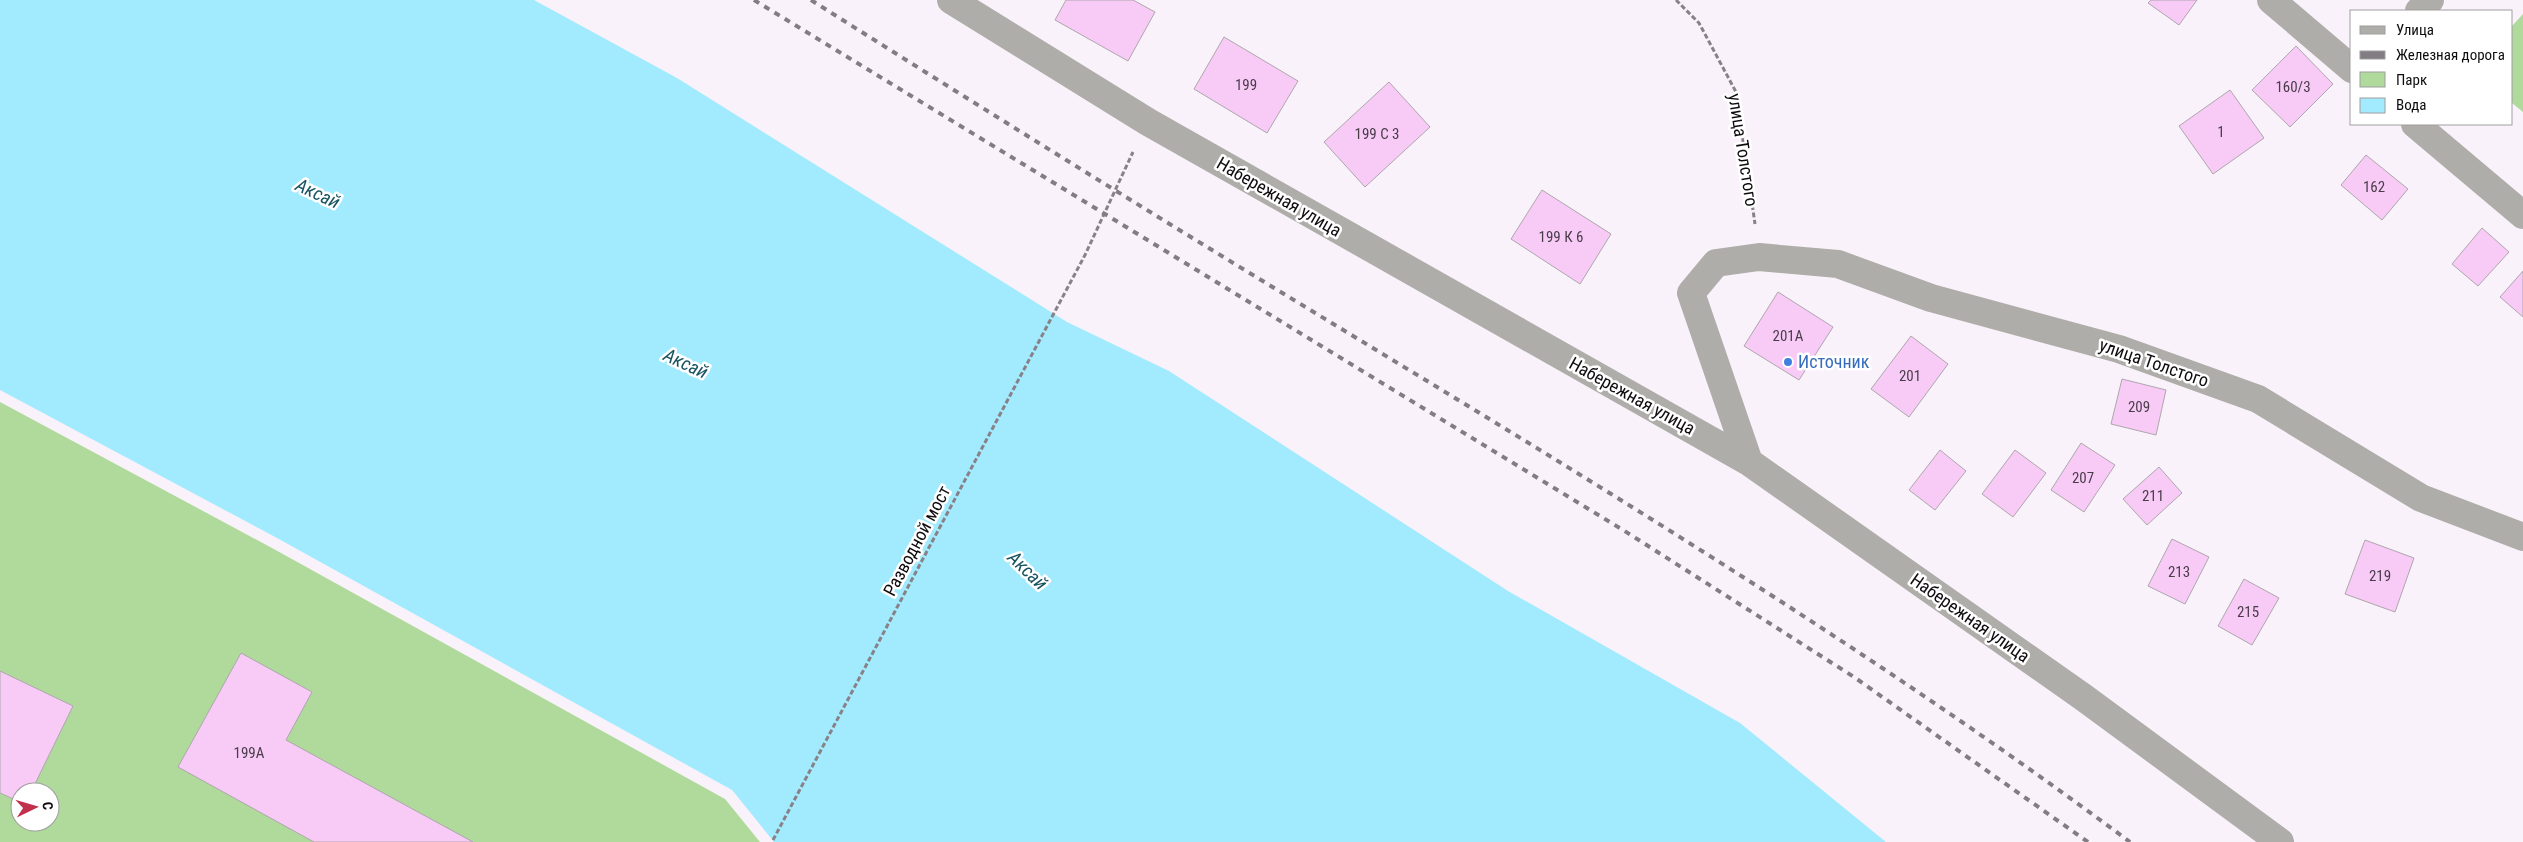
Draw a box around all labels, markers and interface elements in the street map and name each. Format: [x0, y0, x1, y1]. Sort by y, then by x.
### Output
legend [2350, 10, 2513, 125]
text: Улица [2396, 21, 2434, 39]
text: Железная дорога [2396, 46, 2505, 64]
text: Парк [2396, 71, 2427, 89]
house number: 199 [1235, 76, 1257, 94]
house number: 160/3 [2275, 78, 2311, 96]
street label: улица Толстого [1724, 92, 1763, 208]
text: Вода [2396, 96, 2426, 114]
house number: 1 [2217, 123, 2225, 141]
house number: 199 С 3 [1354, 125, 1400, 143]
street label: Набережная улица [1213, 152, 1345, 241]
water label: Аксай [291, 173, 344, 214]
house number: 162 [2363, 178, 2385, 196]
house number: 199 К 6 [1539, 228, 1583, 246]
house number: 201А [1773, 327, 1804, 345]
street label: улица Толстого [2097, 334, 2212, 391]
water label: Аксай [659, 343, 712, 384]
place label: Источник [1798, 351, 1870, 372]
street label: Набережная улица [1566, 352, 1699, 439]
marker: Источник [1782, 356, 1794, 368]
house number: 201 [1899, 367, 1921, 385]
house number: 209 [2128, 398, 2150, 416]
house number: 207 [2072, 469, 2094, 487]
street label: Разводной мост [879, 482, 955, 599]
house number: 211 [2142, 487, 2164, 505]
water label: Аксай [1002, 545, 1052, 595]
house number: 213 [2168, 563, 2190, 581]
house number: 219 [2369, 567, 2391, 585]
street label: Набережная улица [1907, 569, 2034, 666]
house number: 215 [2237, 603, 2259, 621]
house number: 199А [234, 744, 265, 762]
north arrow [10, 782, 60, 832]
text: С [40, 801, 56, 811]

